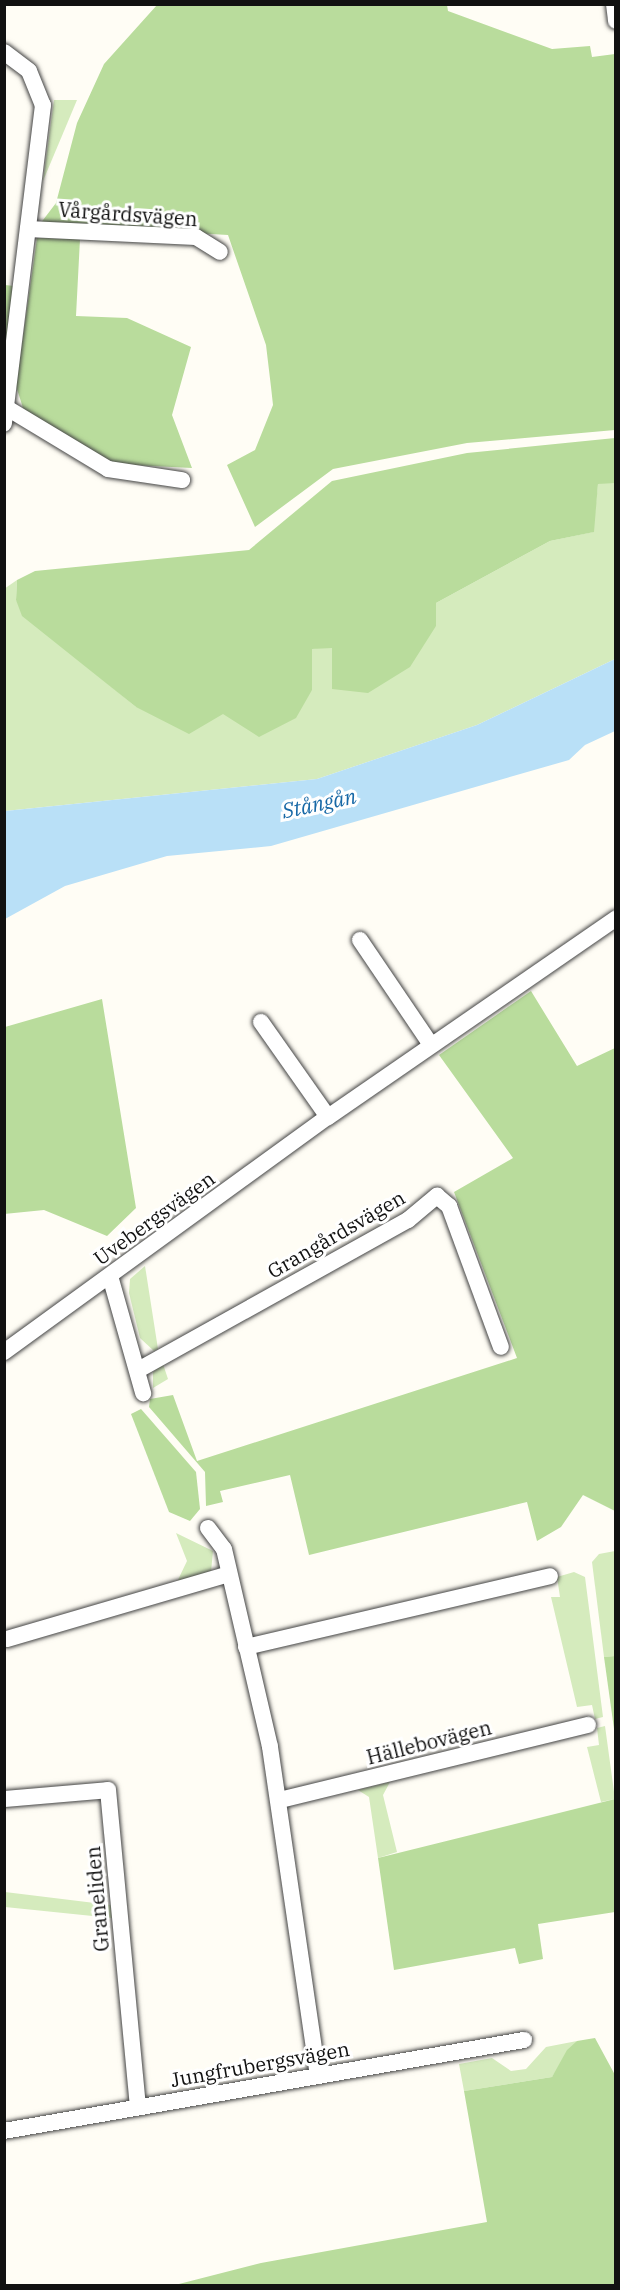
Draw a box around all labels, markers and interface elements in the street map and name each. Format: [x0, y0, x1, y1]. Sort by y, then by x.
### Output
street label: Vårgårdsvägen [58, 197, 198, 231]
water label: Stångån [280, 783, 358, 823]
street label: Uvebergsvägen [89, 1166, 219, 1270]
street label: Grangårdsvägen [263, 1185, 409, 1283]
street label: Hällebovägen [364, 1715, 494, 1769]
street label: Graneliden [80, 1845, 114, 1953]
street label: Jungfrubergsvägen [169, 2036, 351, 2092]

